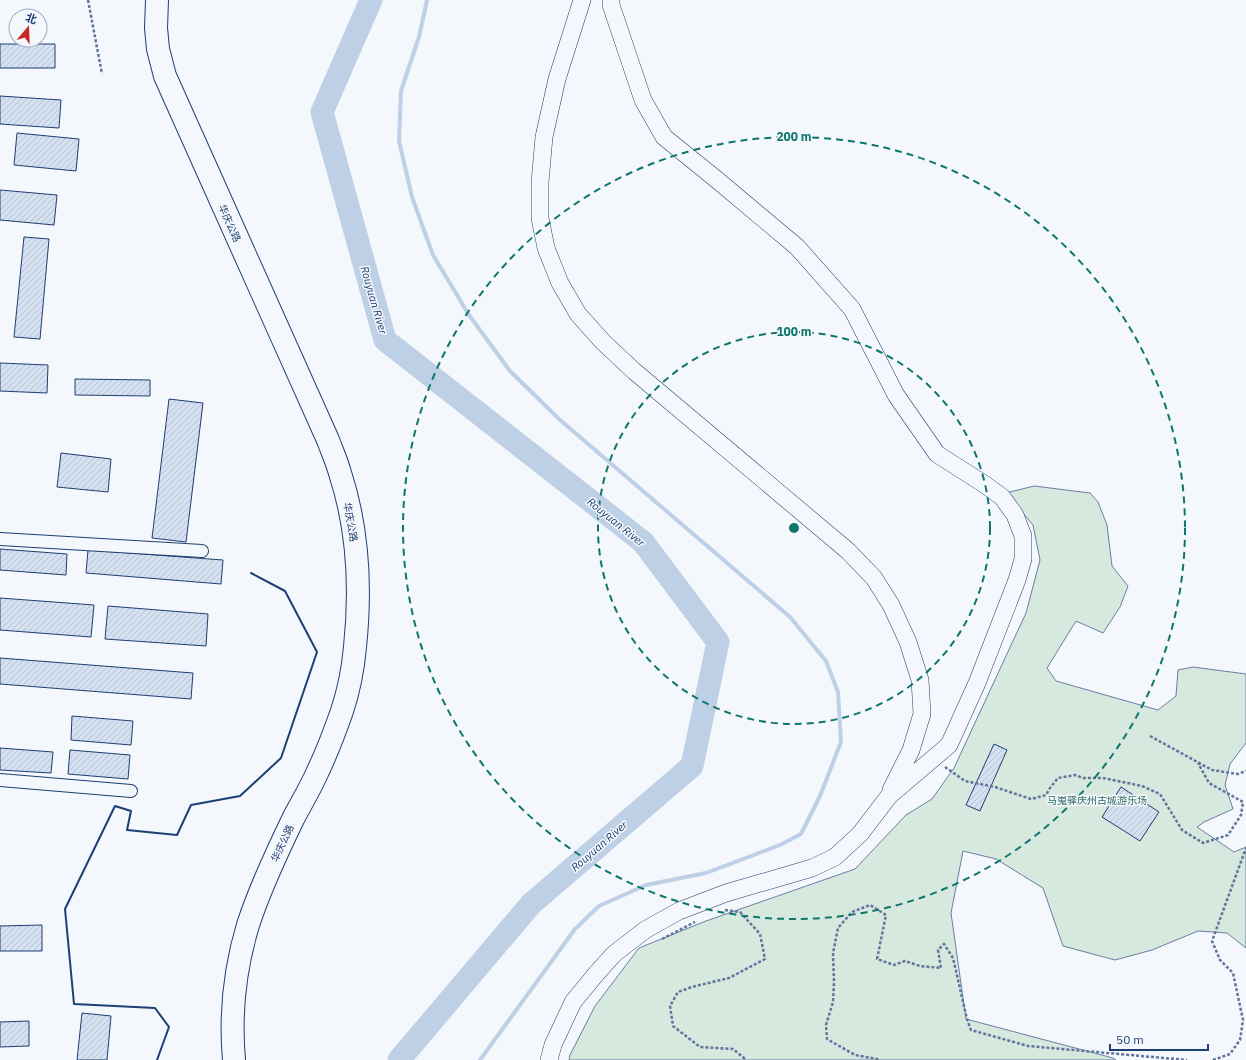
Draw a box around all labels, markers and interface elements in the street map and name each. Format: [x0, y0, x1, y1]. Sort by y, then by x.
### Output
north arrow [8, 8, 48, 48]
text: 北 [24, 10, 39, 27]
text: 200 m [776, 129, 812, 144]
street label: 华庆公路 [215, 202, 244, 244]
water label: Rouyuan River [358, 264, 391, 337]
text: 100 m [776, 324, 812, 339]
water label: Rouyuan River [584, 494, 648, 550]
street label: 华庆公路 [341, 501, 360, 543]
centre of rings [787, 521, 801, 535]
park label: 马嵬驿庆州古城游乐场 [1047, 794, 1147, 807]
water label: Rouyuan River [568, 817, 631, 874]
street label: 华庆公路 [268, 822, 297, 864]
scale bar [1110, 1026, 1208, 1052]
text: 50 m [1116, 1032, 1144, 1047]

